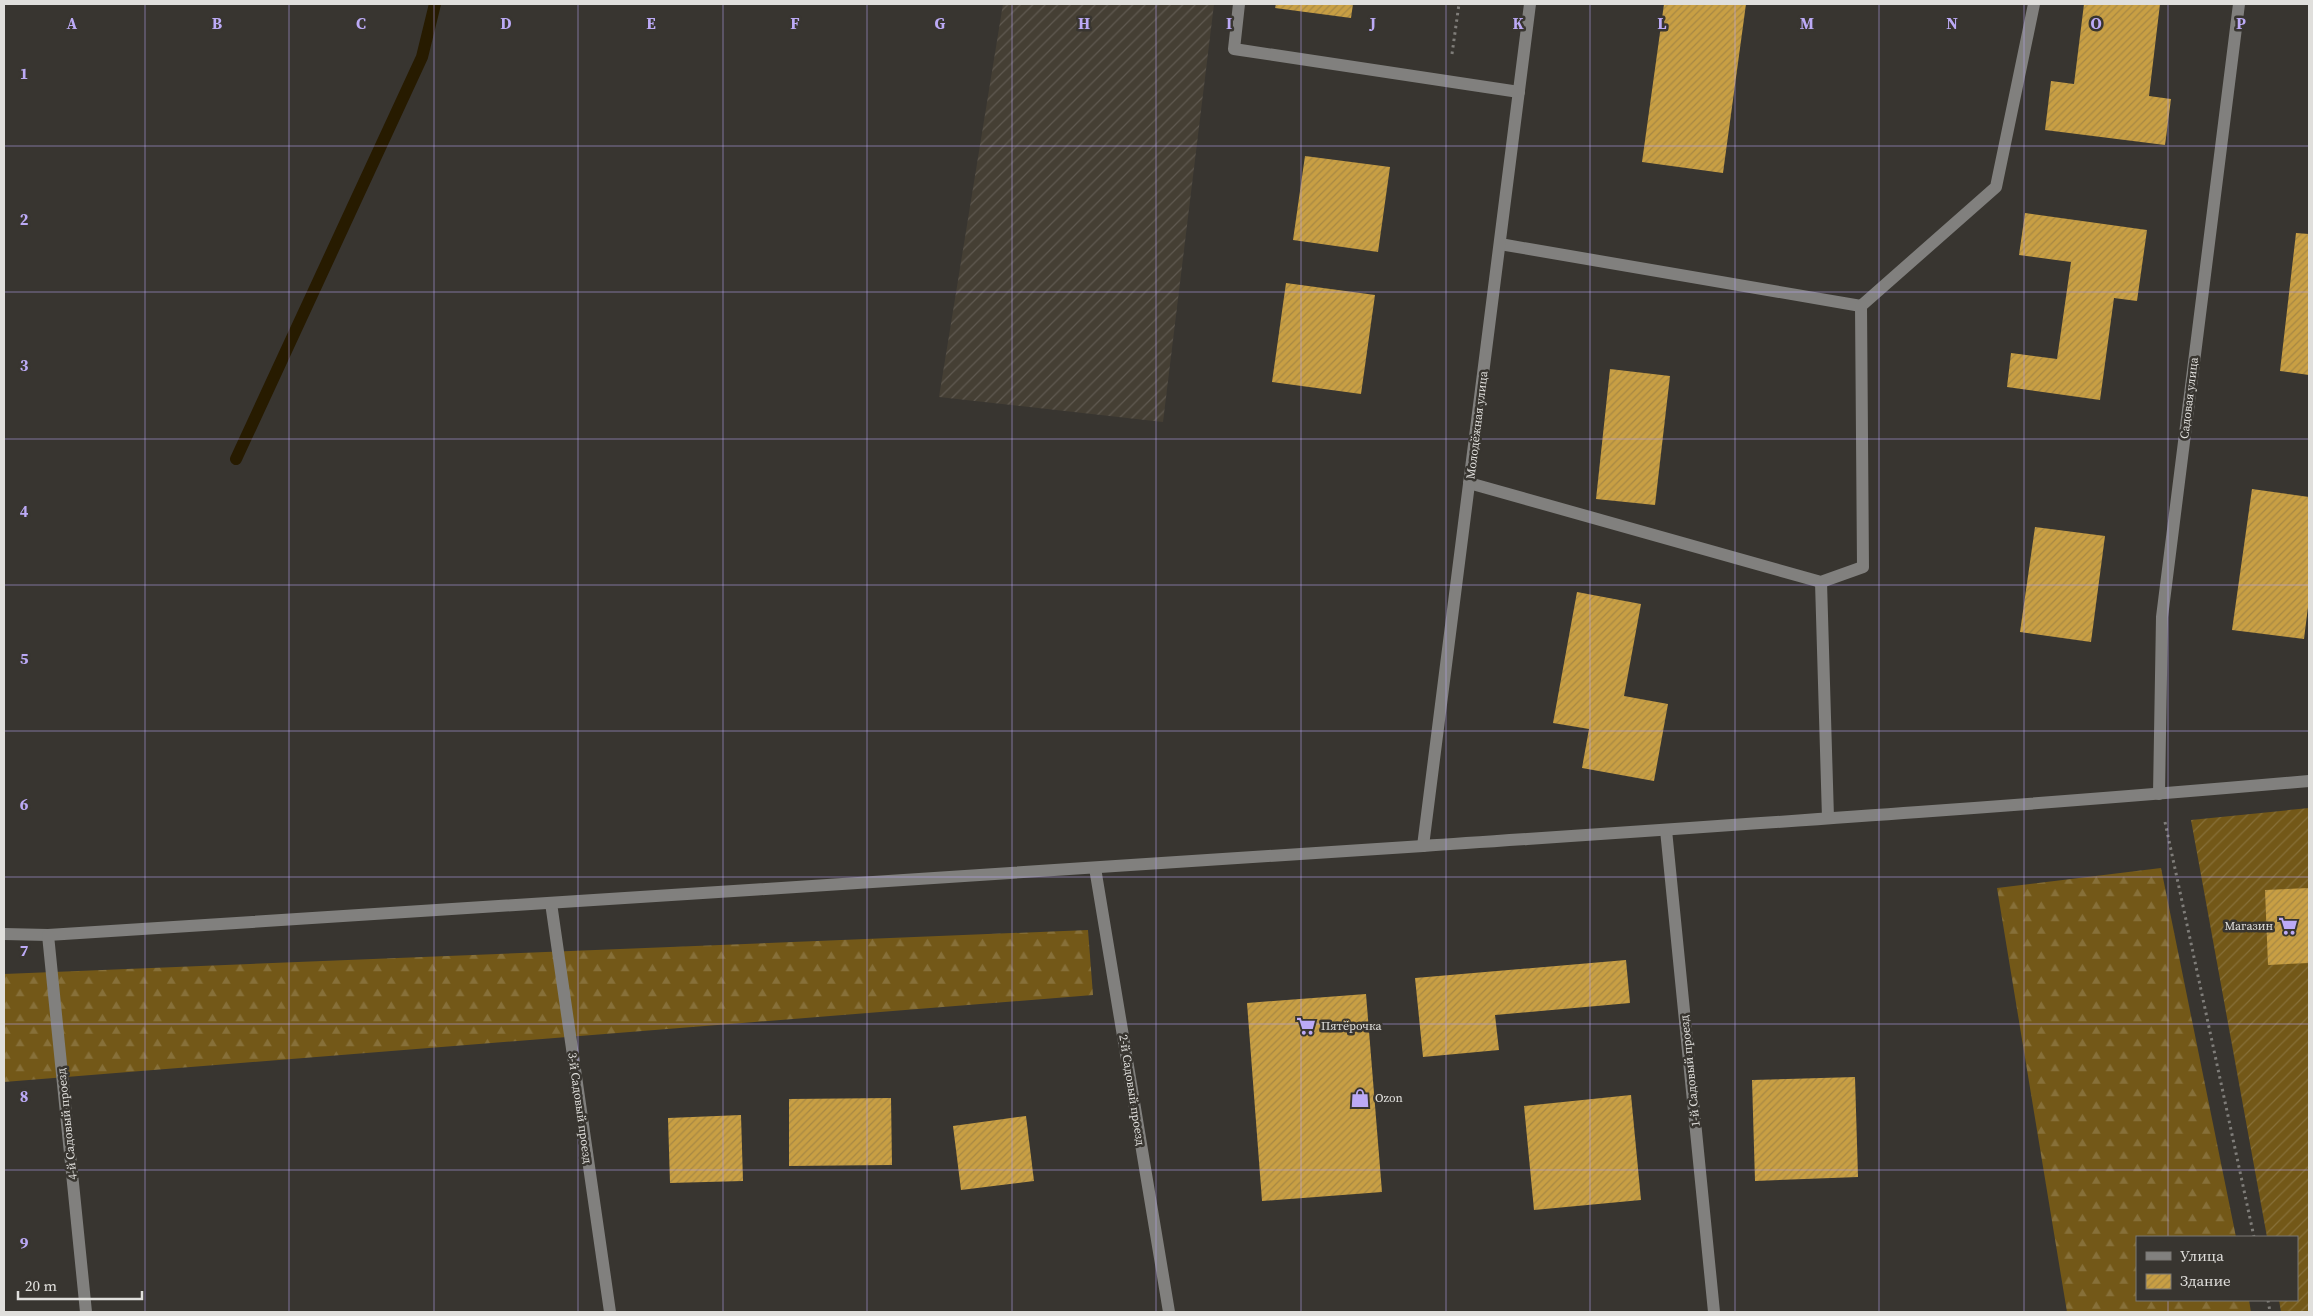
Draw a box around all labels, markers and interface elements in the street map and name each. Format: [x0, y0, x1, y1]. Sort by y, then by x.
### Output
text: A [67, 12, 78, 34]
text: B [212, 12, 223, 34]
text: C [356, 12, 366, 34]
text: D [500, 12, 512, 34]
text: E [646, 12, 656, 34]
text: F [790, 12, 800, 34]
text: G [935, 12, 946, 34]
text: H [1078, 12, 1090, 34]
text: I [1226, 12, 1232, 34]
text: J [1369, 12, 1376, 34]
text: K [1512, 12, 1524, 34]
text: L [1657, 12, 1667, 34]
text: M [1800, 12, 1814, 34]
text: N [1946, 12, 1958, 34]
text: O [2090, 12, 2102, 34]
text: P [2236, 12, 2246, 34]
text: 1 [20, 62, 28, 84]
text: 2 [20, 208, 29, 230]
text: 3 [20, 354, 29, 376]
street label: Садовая улица [2176, 355, 2202, 440]
street label: Молодёжная улица [1462, 369, 1492, 480]
text: 4 [20, 500, 29, 522]
text: 5 [20, 647, 29, 669]
text: 6 [20, 793, 29, 815]
supermarket icon: Магазин [2277, 915, 2299, 937]
place label: Магазин [2224, 918, 2273, 934]
text: 7 [20, 939, 29, 961]
street label: 1-й Садовый проезд [1676, 1014, 1704, 1128]
supermarket icon: Пятёрочка [1295, 1015, 1317, 1037]
place label: Пятёрочка [1321, 1018, 1382, 1034]
street label: 2-й Садовый проезд [1115, 1033, 1149, 1147]
street label: 3-й Садовый проезд [564, 1051, 596, 1165]
street label: 4-й Садовый проезд [53, 1067, 81, 1181]
text: 8 [20, 1085, 28, 1107]
shop icon: Ozon [1349, 1087, 1371, 1109]
place label: Ozon [1375, 1090, 1403, 1106]
text: 9 [20, 1232, 29, 1254]
legend [2136, 1236, 2298, 1301]
text: Улица [2180, 1245, 2224, 1266]
scale bar [18, 1268, 141, 1300]
text: Здание [2180, 1270, 2231, 1291]
text: 20 m [25, 1275, 57, 1296]

